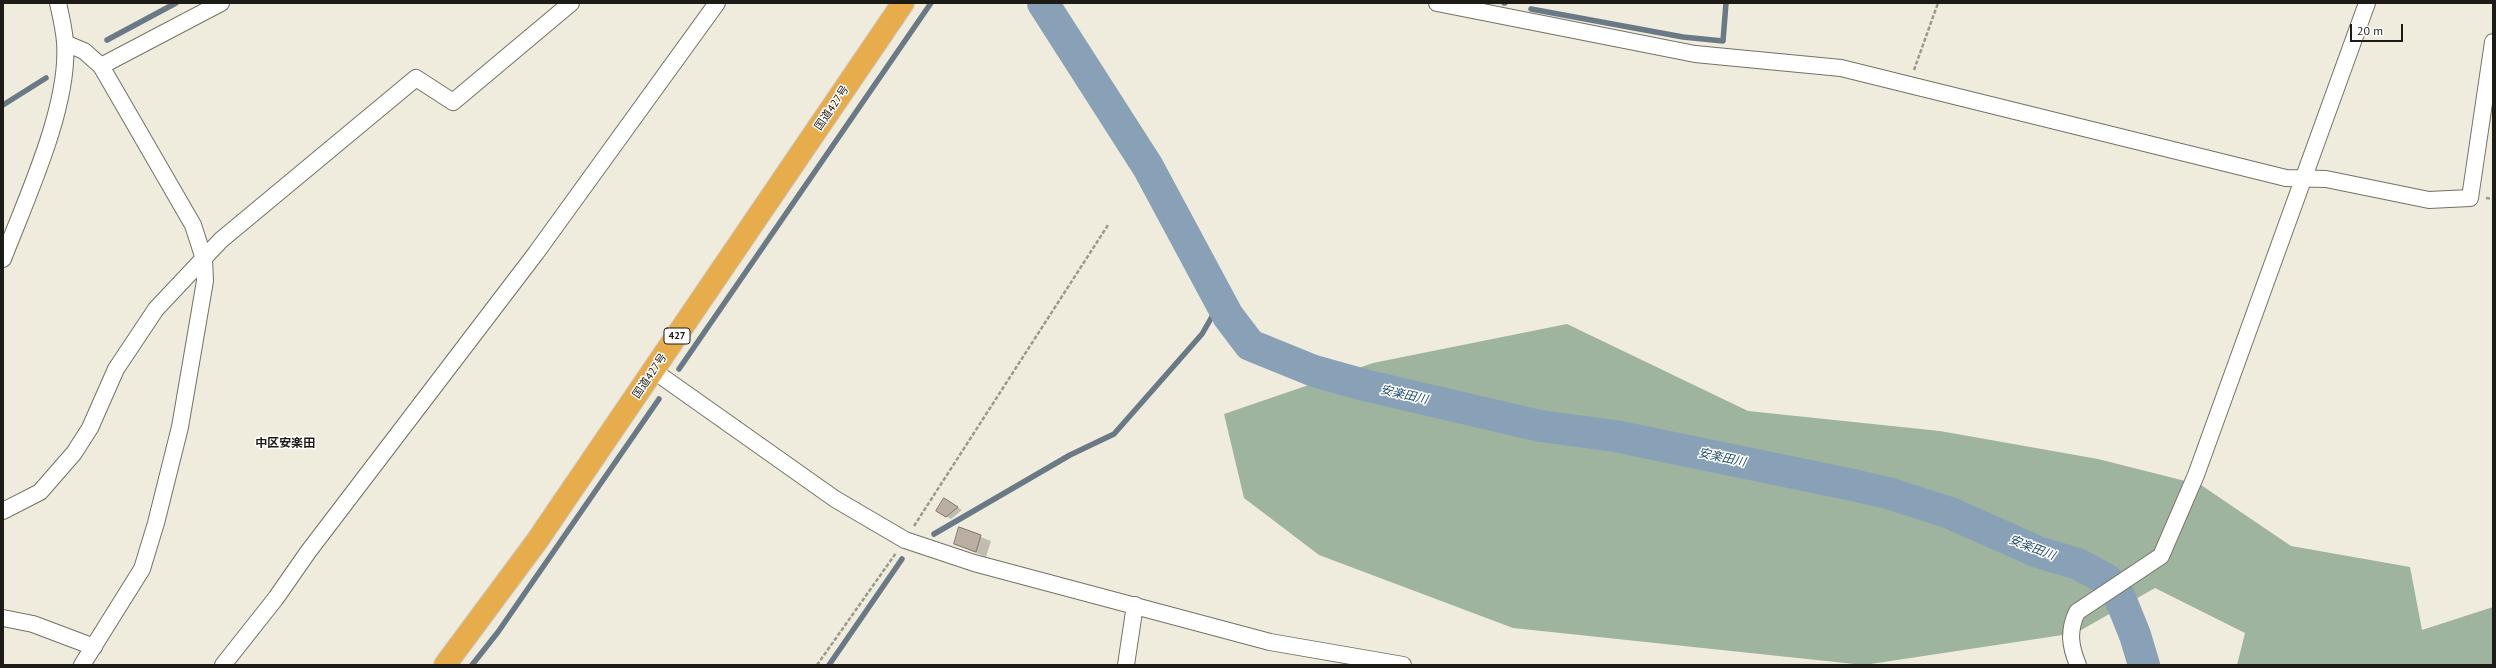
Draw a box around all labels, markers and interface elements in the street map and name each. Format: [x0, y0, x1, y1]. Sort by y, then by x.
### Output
scale bar [2352, 16, 2405, 42]
text: 20 m [2357, 23, 2383, 38]
street label: 国道427号 [812, 83, 852, 133]
road number: 427 [664, 328, 690, 344]
street label: 国道427号 [630, 351, 670, 401]
water label: 安楽田川 [1379, 383, 1429, 407]
district label: 中区安楽田 [255, 437, 315, 451]
water label: 安楽田川 [1697, 446, 1747, 470]
water label: 安楽田川 [2007, 533, 2057, 563]

